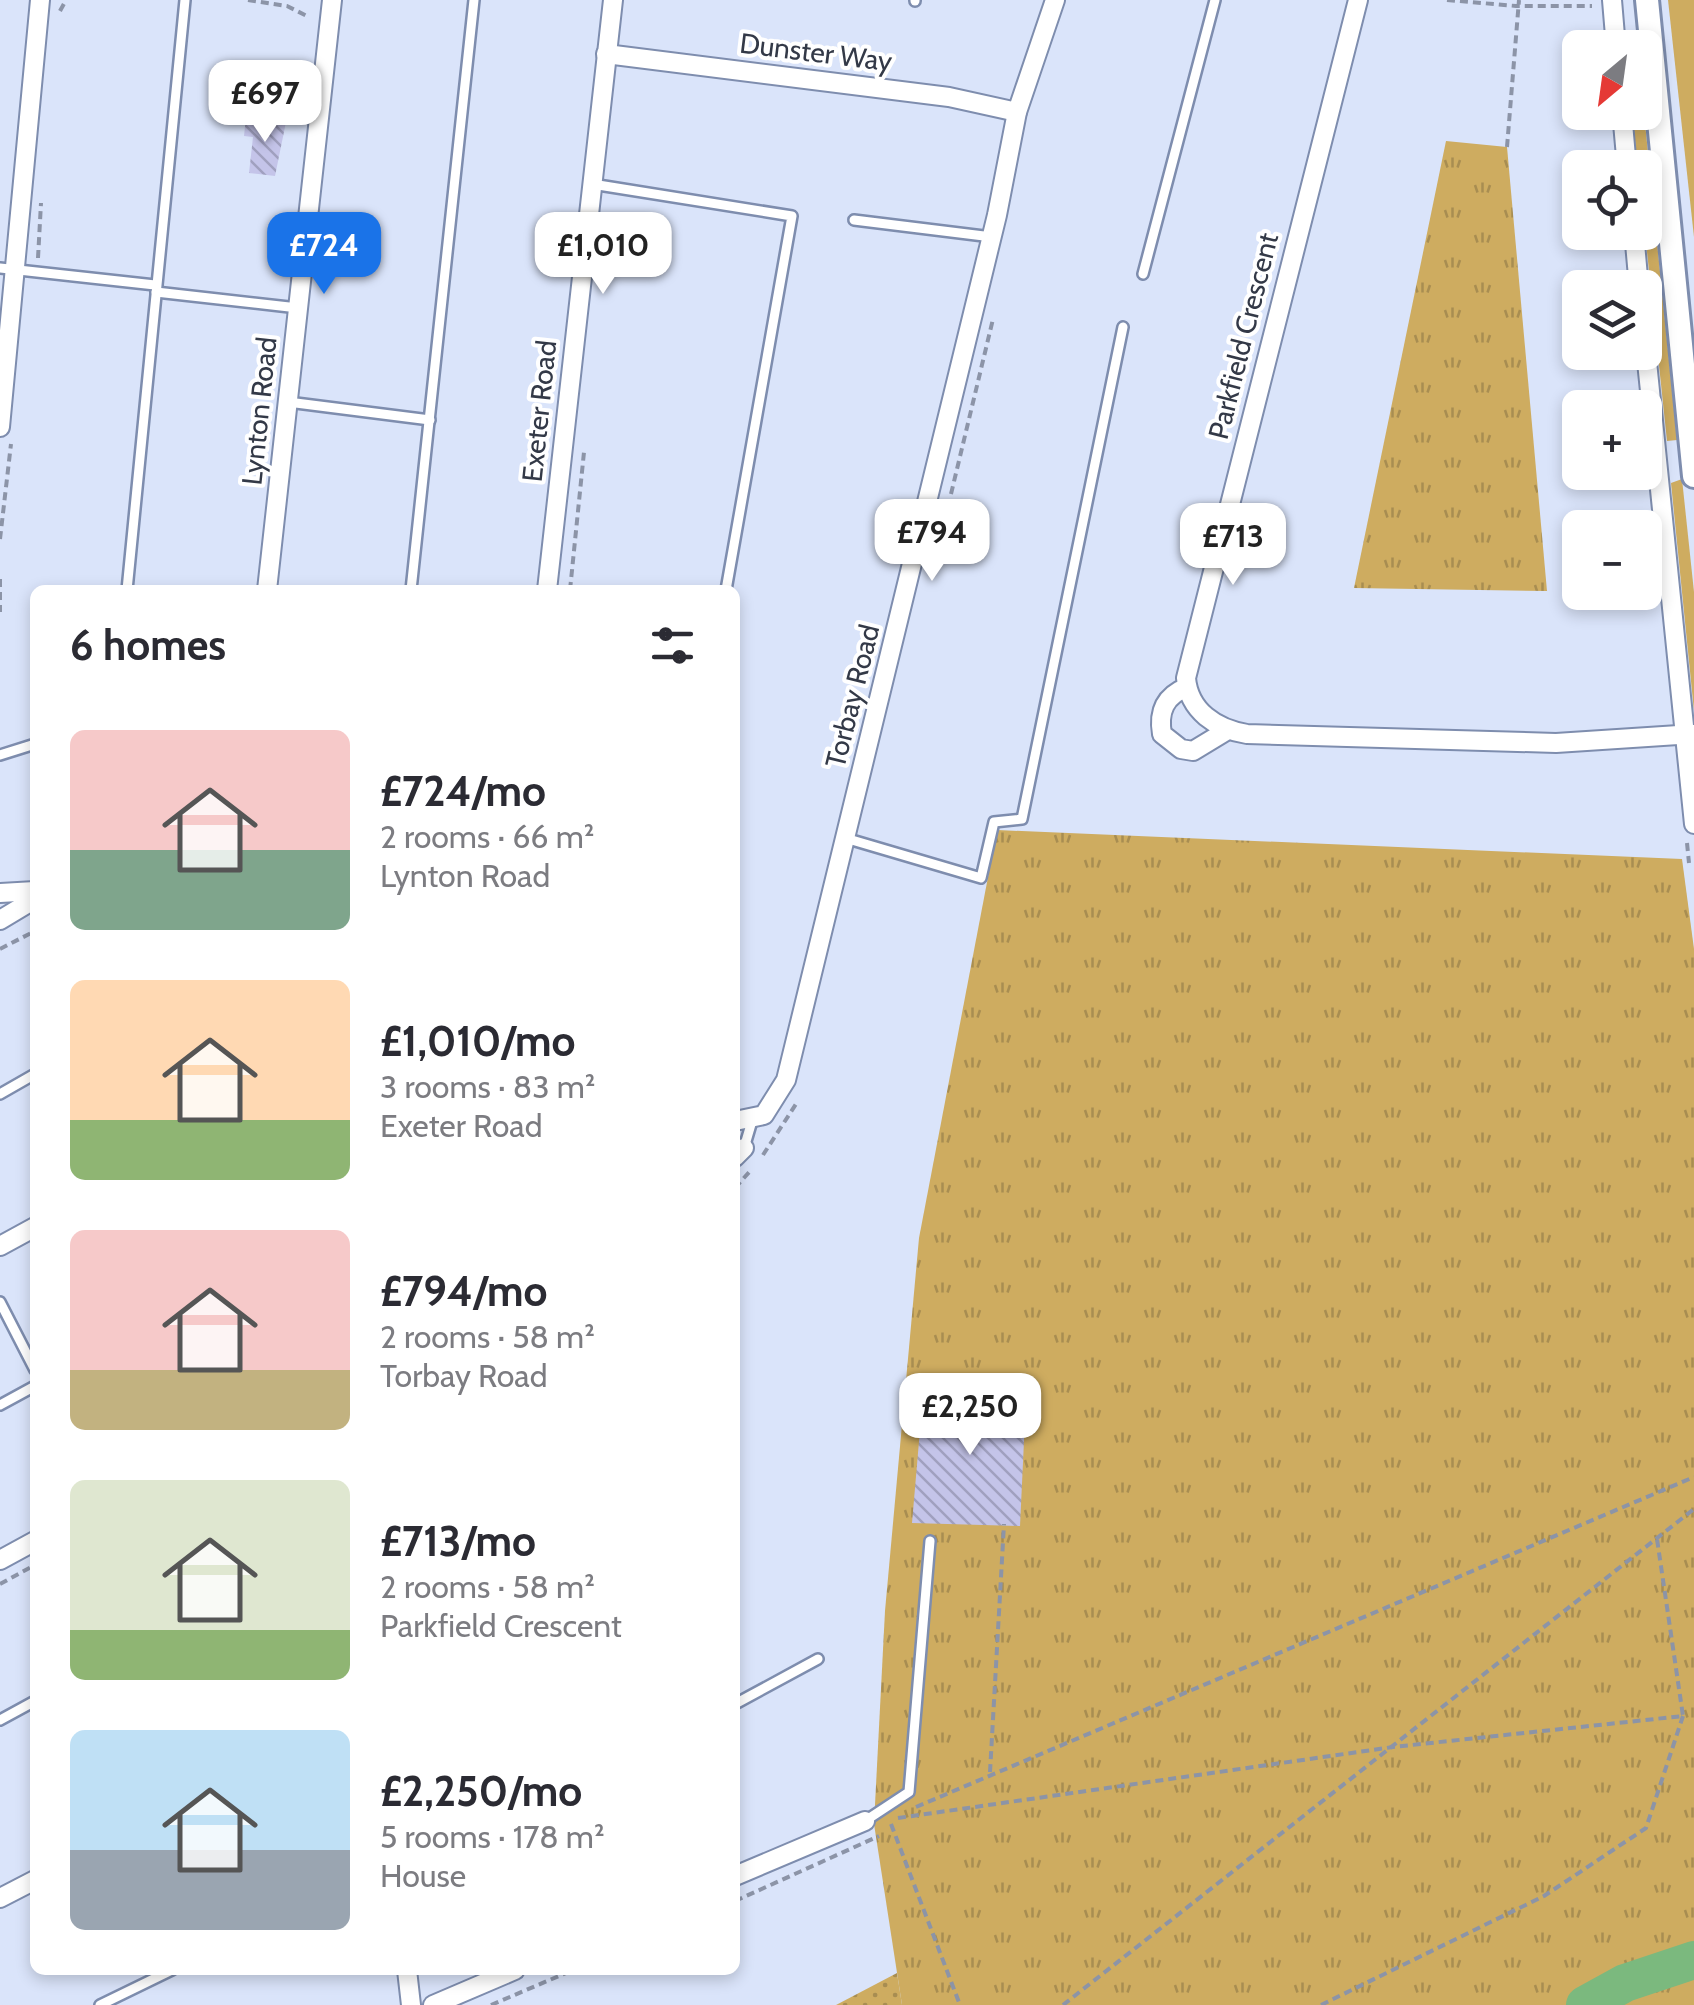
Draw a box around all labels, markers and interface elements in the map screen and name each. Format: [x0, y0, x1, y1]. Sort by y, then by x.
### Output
street label: Dunster Way [738, 26, 894, 78]
north arrow [1562, 30, 1662, 130]
map controls [1562, 30, 1662, 610]
pin: £697 [206, 60, 324, 145]
text: £697 [231, 73, 299, 112]
button: locate [1562, 150, 1662, 250]
pin: £724 [265, 212, 383, 297]
pin: £1,010 [522, 212, 684, 297]
text: £724 [289, 225, 359, 264]
text: £1,010 [557, 225, 649, 264]
street label: Parkfield Crescent [1201, 229, 1285, 443]
button: layers [1562, 270, 1662, 370]
street label: Lynton Road [234, 335, 284, 487]
street label: Exeter Road [515, 339, 563, 483]
button: + [1562, 390, 1662, 490]
pin: £794 [873, 499, 991, 584]
pin: £713 [1174, 503, 1292, 588]
button: − [1562, 510, 1662, 610]
text: £794 [897, 512, 967, 551]
text: £713 [1202, 516, 1264, 555]
icon: filters [645, 618, 700, 673]
text: 6 homes [70, 619, 226, 671]
street label: Torbay Road [818, 621, 886, 771]
text: £724/mo [380, 765, 546, 817]
icon: home [150, 770, 270, 890]
text: 2 rooms · 66 m² [380, 817, 594, 856]
text: Lynton Road [380, 856, 550, 895]
text: £1,010/mo [380, 1015, 575, 1067]
icon: home [150, 1020, 270, 1140]
text: 3 rooms · 83 m² [380, 1067, 595, 1106]
text: Exeter Road [380, 1106, 542, 1145]
text: £794/mo [380, 1265, 547, 1317]
icon: home [150, 1270, 270, 1390]
text: 2 rooms · 58 m² [380, 1317, 595, 1356]
text: Torbay Road [380, 1356, 548, 1395]
pin: £2,250 [889, 1373, 1051, 1458]
text: £2,250 [921, 1386, 1019, 1425]
text: £713/mo [380, 1515, 536, 1567]
icon: home [150, 1520, 270, 1640]
text: 2 rooms · 58 m² [380, 1567, 595, 1606]
text: Parkfield Crescent [380, 1606, 622, 1645]
text: £2,250/mo [380, 1765, 582, 1817]
icon: home [150, 1770, 270, 1890]
text: 5 rooms · 178 m² [380, 1817, 605, 1856]
text: House [380, 1856, 466, 1895]

